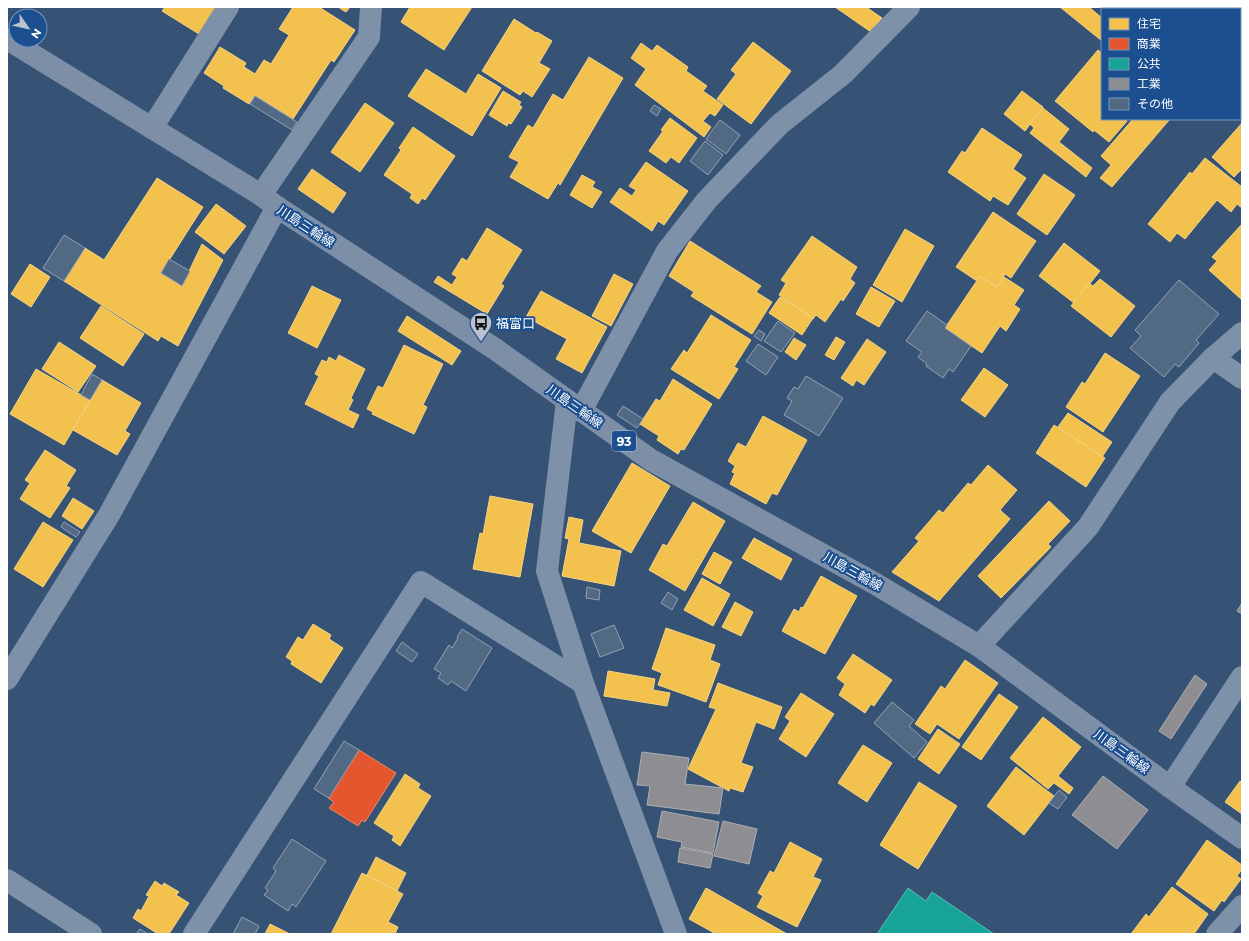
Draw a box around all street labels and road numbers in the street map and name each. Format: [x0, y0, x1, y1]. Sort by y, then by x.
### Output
street label: 川島三輪線 [274, 202, 338, 250]
street label: 川島三輪線 [544, 381, 606, 431]
road number: 93 [612, 431, 636, 451]
street label: 川島三輪線 [821, 548, 885, 594]
street label: 川島三輪線 [1091, 725, 1153, 777]

